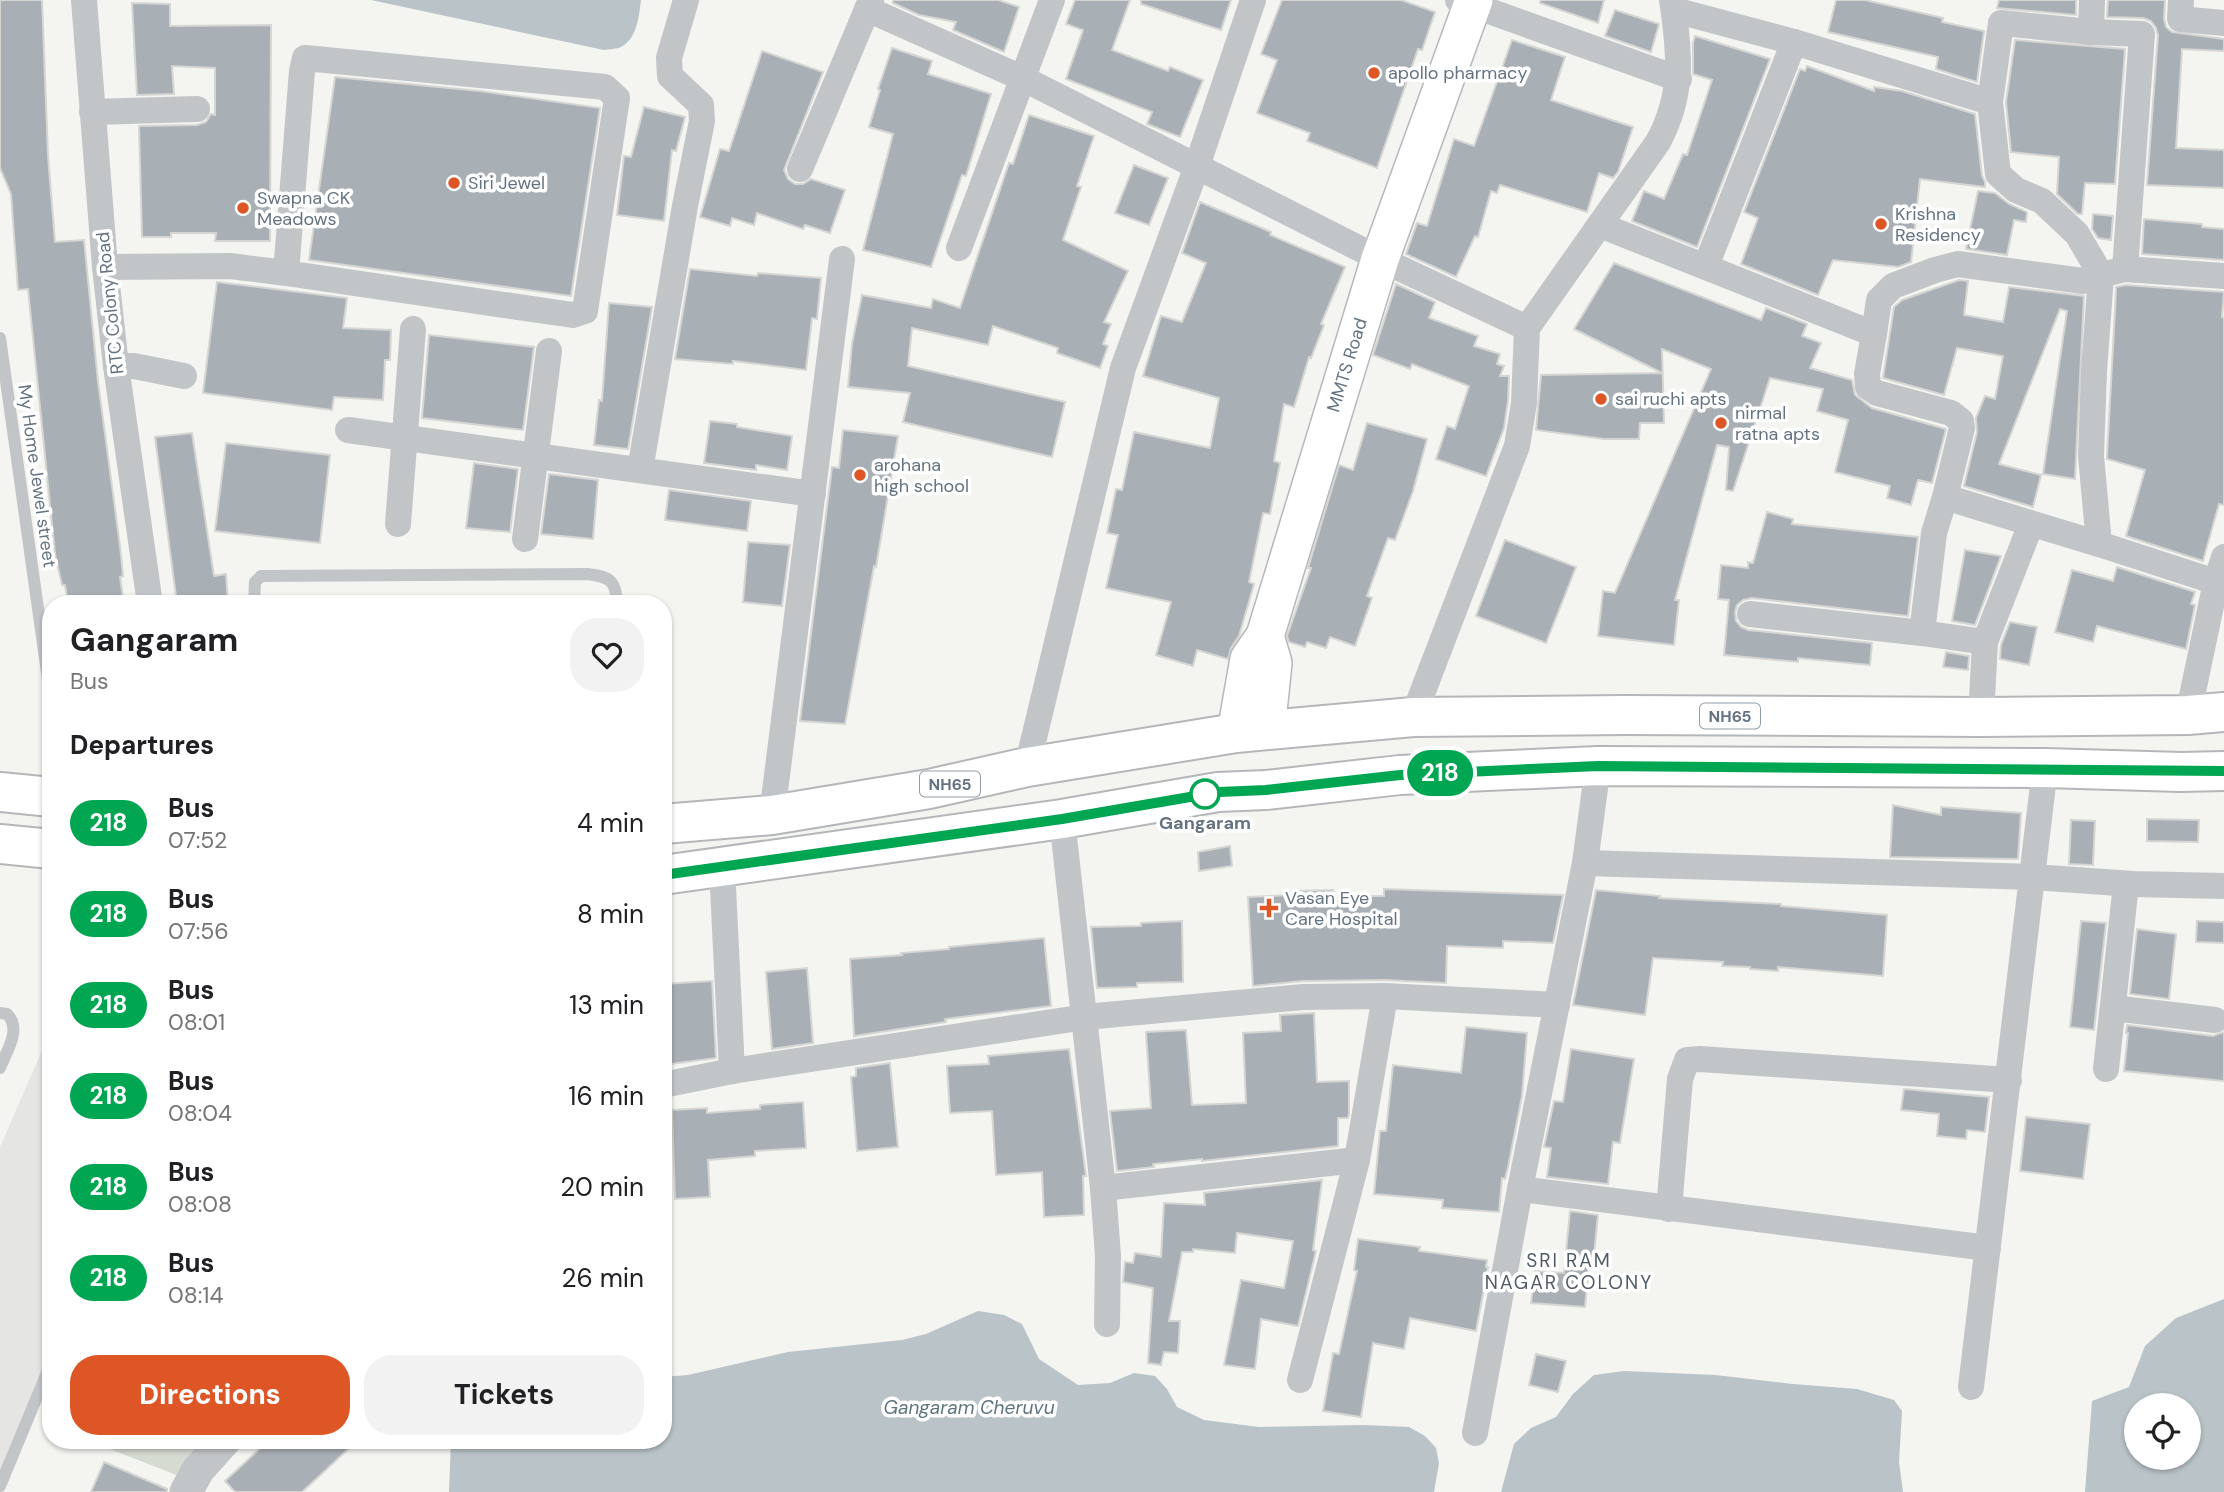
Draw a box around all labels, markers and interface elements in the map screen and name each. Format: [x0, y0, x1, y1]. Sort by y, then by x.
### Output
place label: apollo pharmacy [1388, 61, 1527, 85]
marker: apollo pharmacy [1366, 65, 1382, 81]
place label: Siri Jewel [468, 171, 545, 195]
marker: Siri Jewel [446, 175, 462, 191]
place label: Swapna CK Meadows [257, 186, 351, 231]
marker: Swapna CK Meadows [235, 200, 251, 216]
place label: Krishna Residency [1895, 202, 1981, 247]
marker: Krishna Residency [1873, 216, 1889, 232]
street label: RTC Colony Road [91, 231, 129, 375]
street label: MMTS Road [1321, 315, 1373, 415]
street label: My Home Jewel street [12, 383, 62, 569]
place label: sai ruchi apts [1615, 387, 1726, 411]
marker: sai ruchi apts [1593, 391, 1609, 407]
place label: nirmal ratna apts [1735, 401, 1820, 446]
marker: nirmal ratna apts [1713, 415, 1729, 431]
place label: arohana high school [874, 453, 969, 498]
marker: arohana high school [852, 467, 868, 483]
text: Gangaram [70, 618, 238, 661]
button: heart [570, 618, 644, 692]
text: Bus [70, 666, 109, 696]
road number: NH65 [1700, 704, 1760, 729]
text: Departures [70, 728, 214, 762]
line badge: 218 [1400, 750, 1480, 796]
text: 218 [1421, 757, 1459, 788]
road number: NH65 [920, 772, 980, 796]
marker: Gangaram [1190, 779, 1220, 809]
text: Bus [168, 791, 214, 825]
text: 4 min [577, 806, 644, 840]
text: 218 [90, 807, 127, 838]
place label: Gangaram [1159, 811, 1251, 835]
text: 07:52 [168, 825, 227, 855]
text: Bus [168, 882, 214, 916]
place label: Vasan Eye Care Hospital [1285, 886, 1397, 931]
text: 8 min [577, 897, 644, 931]
text: 218 [90, 898, 127, 929]
marker: Vasan Eye Care Hospital [1259, 898, 1279, 918]
text: 07:56 [168, 916, 229, 946]
text: Bus [168, 973, 214, 1007]
text: 13 min [569, 988, 644, 1022]
text: 218 [90, 989, 127, 1020]
text: 08:01 [168, 1007, 225, 1037]
text: Bus [168, 1064, 214, 1098]
text: 16 min [568, 1079, 644, 1113]
text: 218 [90, 1080, 127, 1111]
text: 08:04 [168, 1098, 232, 1128]
text: Bus [168, 1155, 214, 1189]
text: 20 min [560, 1170, 644, 1204]
text: 218 [90, 1171, 127, 1202]
text: 08:08 [168, 1189, 232, 1219]
text: Bus [168, 1246, 214, 1280]
district label: SRI RAM NAGAR COLONY [1485, 1248, 1653, 1295]
text: 26 min [561, 1261, 644, 1295]
text: 218 [90, 1262, 127, 1293]
text: 08:14 [168, 1280, 224, 1310]
button: Directions [70, 1355, 350, 1435]
button: Tickets [364, 1355, 644, 1435]
map controls [2124, 1393, 2201, 1470]
button: locate [2124, 1393, 2201, 1470]
water label: Gangaram Cheruvu [883, 1395, 1055, 1420]

